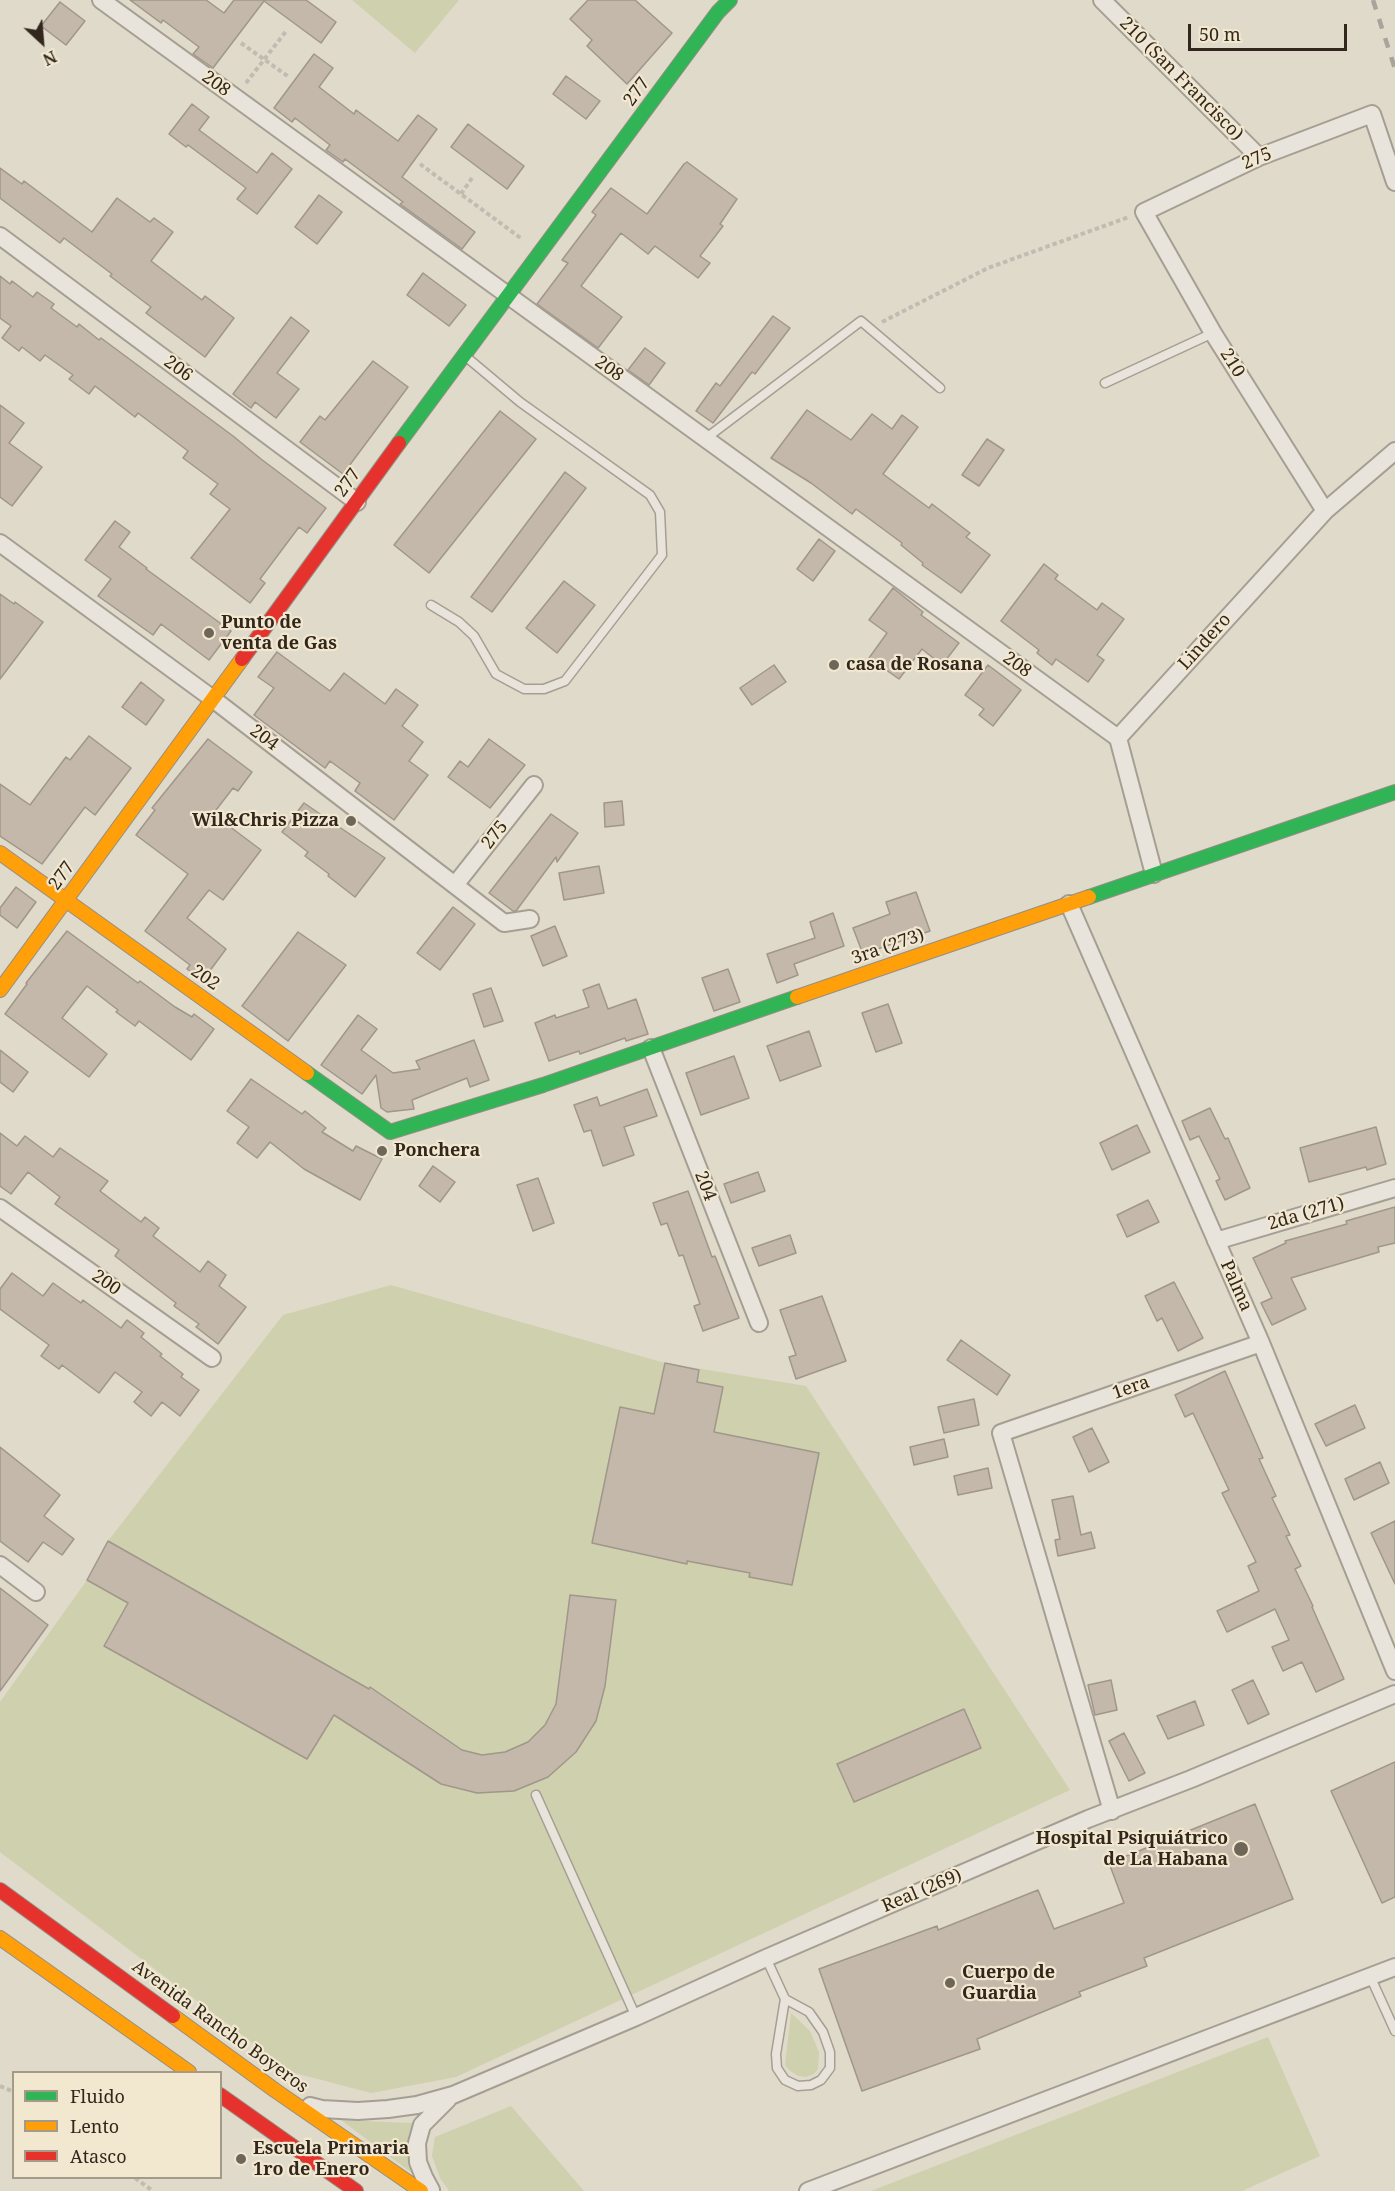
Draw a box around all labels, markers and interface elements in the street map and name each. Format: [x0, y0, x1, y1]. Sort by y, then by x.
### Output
north arrow [12, 12, 72, 72]
scale bar [1191, 12, 1350, 50]
street label: 210 (San Francisco) [1115, 13, 1247, 145]
text: 50 m [1199, 22, 1241, 46]
text: N [39, 46, 60, 71]
street label: 208 [197, 66, 235, 102]
street label: 277 [619, 73, 655, 111]
street label: 275 [1239, 143, 1275, 175]
street label: 210 [1215, 344, 1249, 382]
street label: 206 [159, 351, 197, 387]
street label: 208 [590, 351, 628, 387]
street label: 277 [330, 464, 366, 502]
street label: Lindero [1174, 609, 1236, 675]
place label: Punto de venta de Gas [221, 612, 337, 654]
marker: Punto de venta de Gas [202, 626, 216, 640]
street label: 208 [998, 647, 1036, 683]
place label: casa de Rosana [846, 654, 983, 676]
marker: casa de Rosana [827, 658, 841, 672]
street label: 204 [245, 720, 283, 756]
place label: Wil&Chris Pizza [192, 810, 339, 832]
marker: Wil&Chris Pizza [344, 814, 358, 828]
street label: 275 [477, 816, 513, 854]
street label: 277 [44, 857, 80, 895]
street label: 3ra (273) [849, 924, 927, 970]
street label: 202 [186, 960, 224, 996]
place label: Ponchera [394, 1140, 480, 1162]
marker: Ponchera [375, 1144, 389, 1158]
street label: 204 [690, 1168, 720, 1204]
street label: 2da (271) [1265, 1193, 1347, 1235]
street label: Palma [1215, 1257, 1257, 1315]
street label: 200 [87, 1265, 125, 1301]
street label: 1era [1110, 1372, 1152, 1404]
place label: Hospital Psiquiátrico de La Habana [1036, 1828, 1228, 1870]
marker: Hospital Psiquiátrico de La Habana [1232, 1840, 1250, 1858]
street label: Real (269) [879, 1865, 965, 1917]
street label: Avenida Rancho Boyeros [128, 1956, 312, 2098]
place label: Cuerpo de Guardia [962, 1962, 1055, 2004]
marker: Cuerpo de Guardia [943, 1976, 957, 1990]
legend [12, 2071, 222, 2179]
text: Fluido [70, 2084, 125, 2108]
text: Lento [70, 2114, 119, 2138]
place label: Escuela Primaria 1ro de Enero [253, 2138, 409, 2180]
text: Atasco [70, 2144, 127, 2168]
marker: Escuela Primaria 1ro de Enero [234, 2152, 248, 2166]

